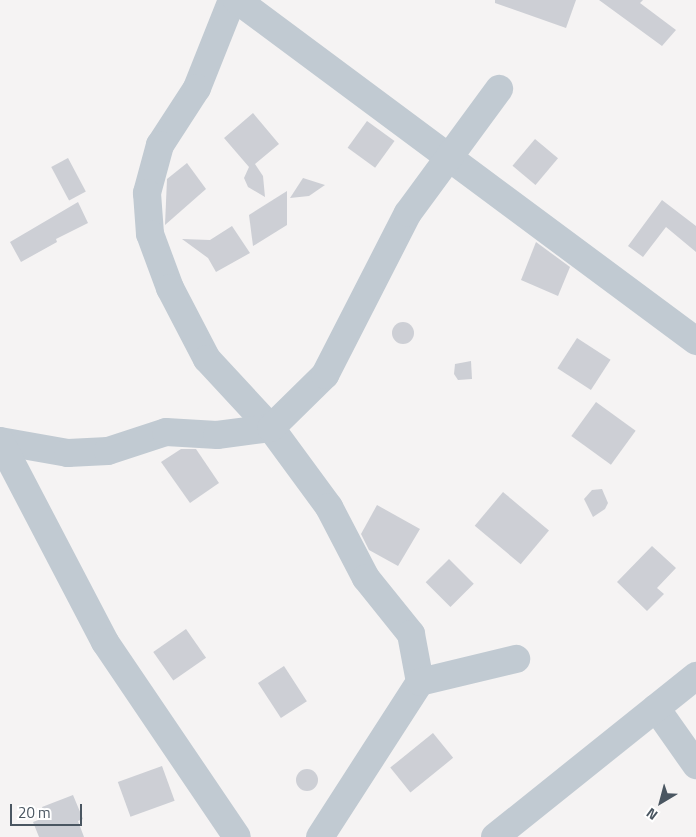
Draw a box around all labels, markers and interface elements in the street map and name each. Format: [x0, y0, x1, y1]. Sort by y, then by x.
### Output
north arrow [636, 777, 686, 827]
scale bar [12, 794, 85, 826]
text: 20 m [18, 801, 51, 824]
text: N [641, 803, 662, 826]

